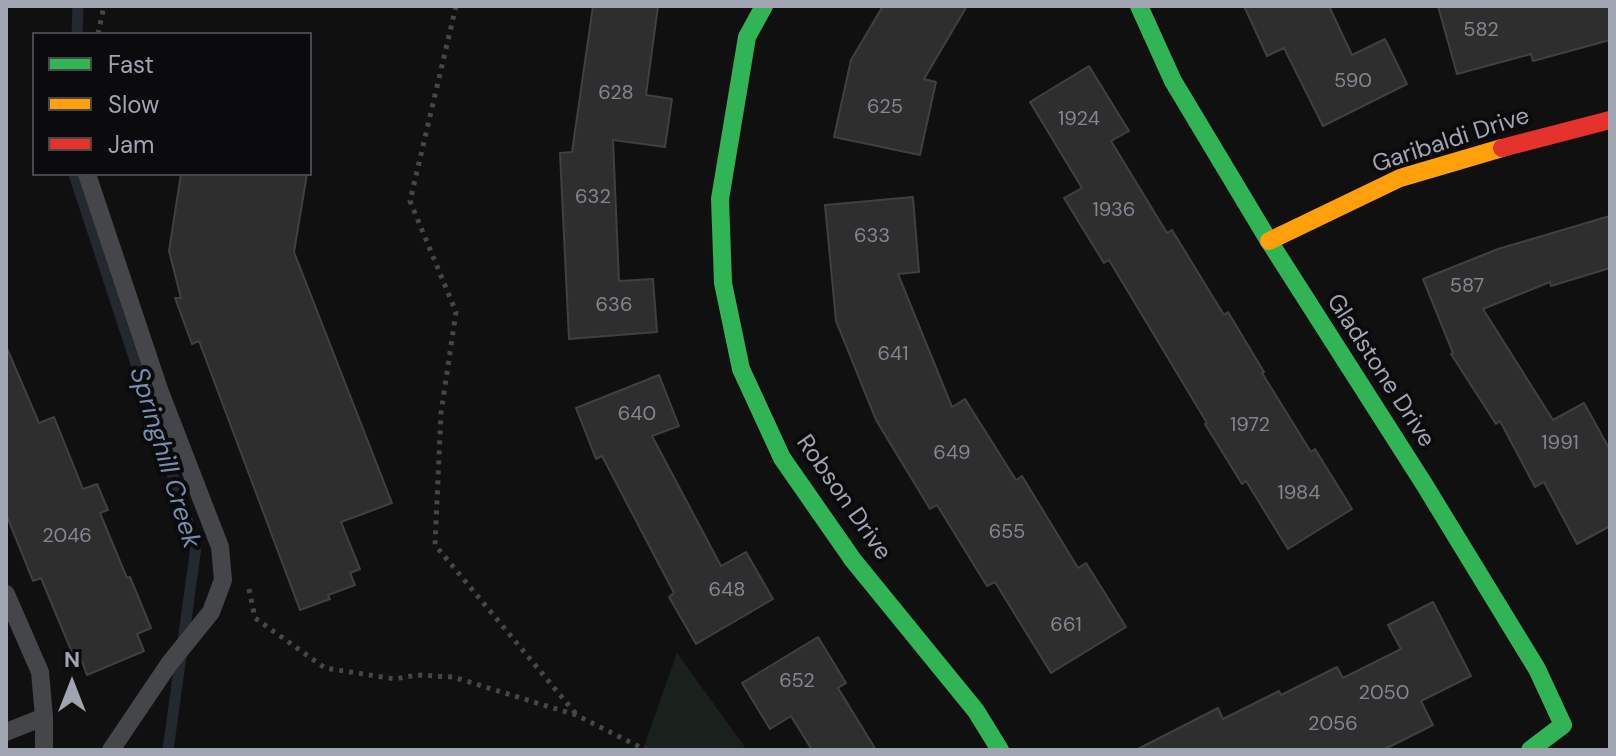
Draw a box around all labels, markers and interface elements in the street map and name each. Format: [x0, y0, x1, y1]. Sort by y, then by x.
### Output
house number: 582 [1463, 19, 1499, 43]
legend [32, 32, 312, 176]
text: Fast [108, 49, 154, 80]
house number: 590 [1334, 70, 1372, 94]
house number: 628 [598, 82, 634, 106]
text: Slow [108, 89, 159, 120]
house number: 625 [867, 96, 903, 120]
street label: Garibaldi Drive [1369, 102, 1533, 180]
house number: 1924 [1058, 108, 1100, 132]
text: Jam [108, 129, 154, 160]
house number: 632 [575, 186, 611, 210]
house number: 1936 [1093, 199, 1135, 223]
house number: 633 [854, 225, 890, 249]
house number: 587 [1450, 275, 1484, 299]
street label: Gladstone Drive [1320, 289, 1440, 453]
house number: 636 [596, 294, 632, 318]
house number: 641 [878, 343, 908, 367]
water label: Springhill Creek [122, 364, 206, 552]
house number: 640 [618, 403, 656, 427]
house number: 1972 [1230, 414, 1270, 438]
street label: Robson Drive [789, 430, 897, 566]
house number: 1991 [1541, 432, 1579, 456]
house number: 649 [933, 442, 971, 466]
house number: 1984 [1278, 482, 1320, 506]
house number: 655 [989, 521, 1025, 545]
house number: 2046 [42, 525, 92, 549]
house number: 648 [709, 579, 745, 603]
house number: 661 [1050, 614, 1082, 638]
north arrow [32, 644, 112, 724]
text: N [64, 645, 80, 674]
house number: 652 [779, 670, 815, 694]
house number: 2050 [1359, 682, 1409, 706]
house number: 2056 [1308, 713, 1358, 737]

